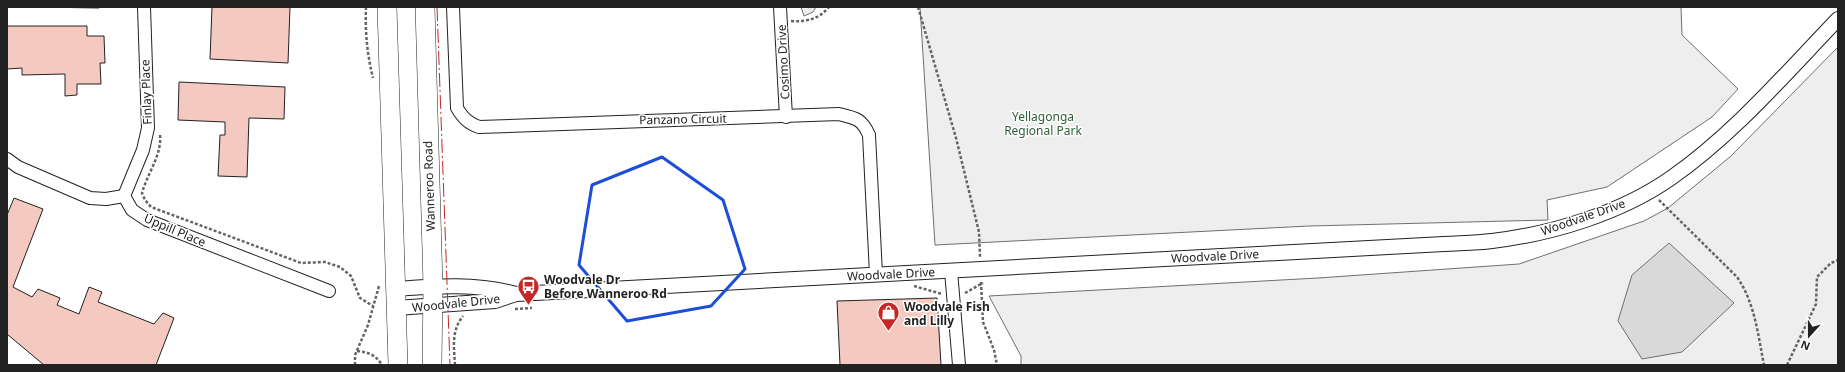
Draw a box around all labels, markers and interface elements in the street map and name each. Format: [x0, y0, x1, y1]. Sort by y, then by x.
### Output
street label: Cosimo Drive [773, 24, 793, 100]
street label: Finlay Place [136, 59, 156, 125]
park label: Yellagonga Regional Park [1004, 108, 1082, 139]
street label: Panzano Circuit [639, 110, 728, 128]
street label: Wanneroo Road [419, 141, 439, 231]
street label: Woodvale Drive [1538, 195, 1628, 239]
street label: Uppill Place [142, 209, 209, 251]
street label: Woodvale Drive [1170, 245, 1260, 267]
street label: Woodvale Drive [846, 263, 936, 285]
place label: Woodvale Dr Before Wanneroo Rd [544, 271, 667, 302]
bus stop icon: Woodvale Dr Before Wanneroo Rd [516, 273, 542, 306]
street label: Woodvale Drive [411, 290, 501, 316]
place label: Woodvale Fish and Lilly [904, 298, 990, 329]
shop icon: Woodvale Fish and Lilly [876, 300, 902, 333]
north arrow [1789, 316, 1829, 356]
text: N [1798, 337, 1812, 354]

